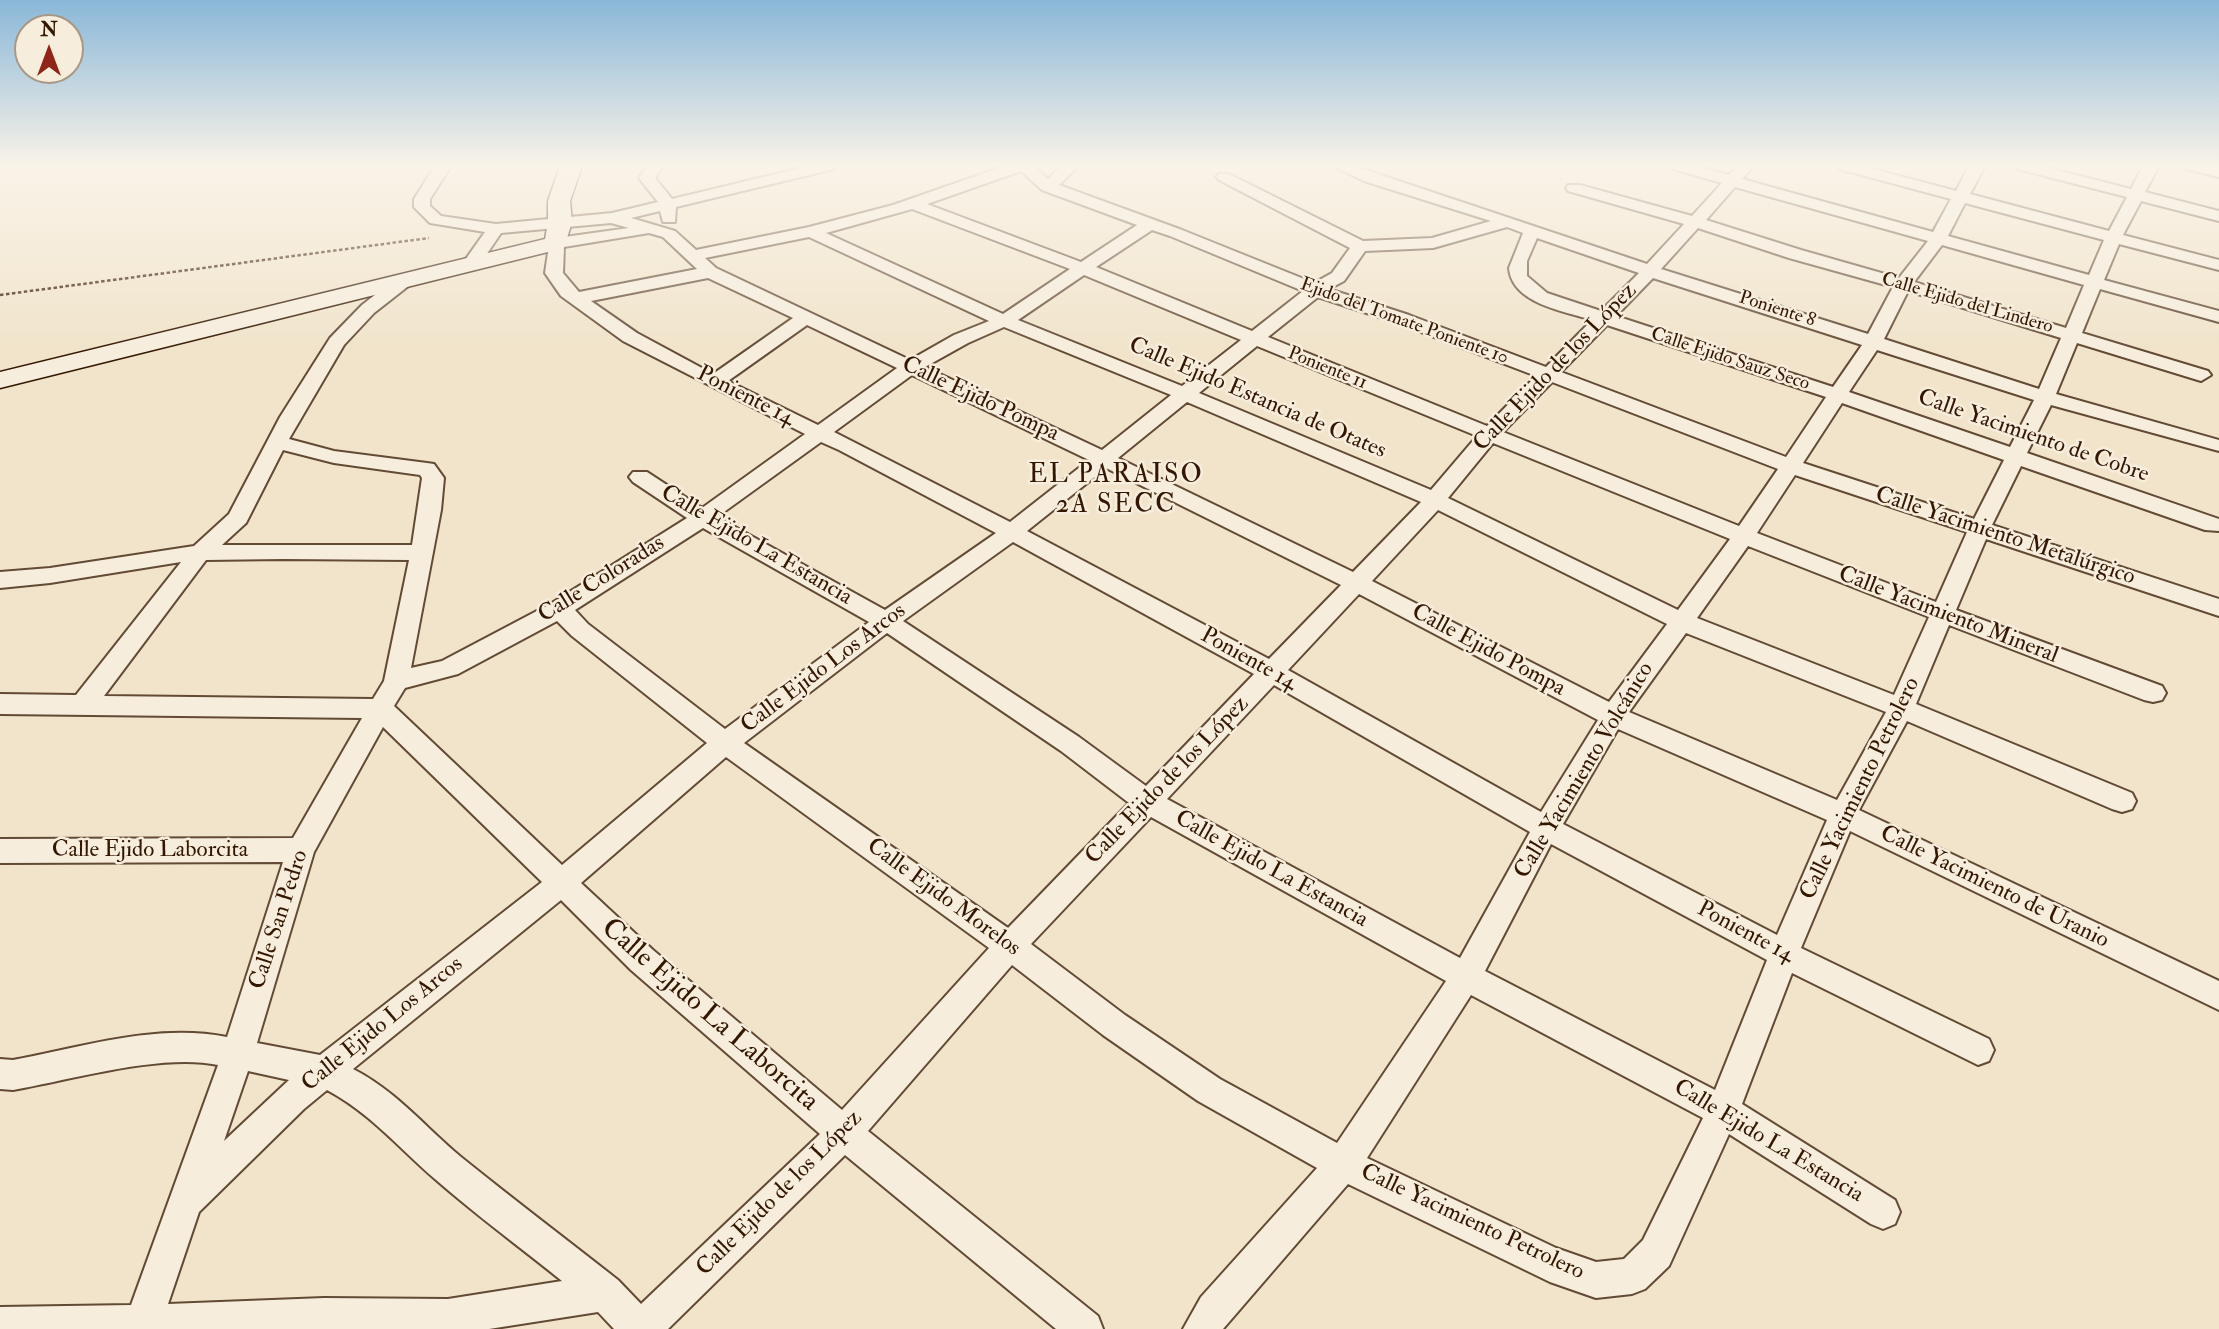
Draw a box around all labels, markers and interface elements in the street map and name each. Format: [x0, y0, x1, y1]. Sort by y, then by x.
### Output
north arrow [14, 14, 84, 84]
text: N [40, 18, 58, 42]
street label: Calle Ejido del Lindero [1879, 269, 2055, 339]
street label: Ejido del Tomate Poniente 10 [1297, 274, 1511, 370]
street label: Calle Ejido de los López [1469, 278, 1643, 458]
street label: Poniente 8 [1736, 287, 1818, 333]
street label: Calle Ejido Sauz Seco [1648, 324, 1812, 396]
street label: Calle Ejido Estancia de Otates [1124, 332, 1390, 466]
street label: Poniente 11 [1284, 343, 1370, 395]
street label: Calle Ejido Pompa [897, 352, 1063, 448]
street label: Poniente 14 [692, 361, 798, 433]
street label: Calle Yacimiento de Cobre [1914, 384, 2152, 490]
district label: EL PARAISO 2A SECC [1030, 460, 1202, 522]
street label: Calle Ejido La Estancia [655, 480, 857, 612]
street label: Calle Yacimiento Metalúrgico [1872, 482, 2138, 592]
street label: Calle Coloradas [534, 530, 670, 630]
street label: Calle Yacimiento Mineral [1834, 561, 2062, 671]
street label: Calle Ejido Los Arcos [736, 598, 912, 740]
street label: Calle Ejido Pompa [1406, 599, 1570, 703]
street label: Poniente 14 [1195, 622, 1301, 698]
street label: Calle Yacimiento Volcánico [1509, 658, 1661, 884]
street label: Calle Yacimiento Petrolero [1795, 673, 1927, 905]
street label: Calle Ejido de los López [1081, 691, 1255, 871]
street label: Calle Ejido La Estancia [1170, 805, 1372, 935]
street label: Calle Yacimiento de Uranio [1875, 821, 2113, 955]
street label: Calle Ejido Morelos [861, 833, 1025, 963]
street label: Calle Ejido Laborcita [52, 837, 248, 865]
street label: Calle San Pedro [245, 847, 315, 993]
street label: Poniente 14 [1692, 896, 1798, 970]
street label: Calle Ejido La Laborcita [593, 912, 825, 1120]
street label: Calle Ejido Los Arcos [297, 952, 469, 1098]
street label: Calle Ejido La Estancia [1668, 1074, 1868, 1210]
street label: Calle Ejido de los López [691, 1105, 869, 1283]
street label: Calle Yacimiento Petrolero [1356, 1159, 1588, 1287]

